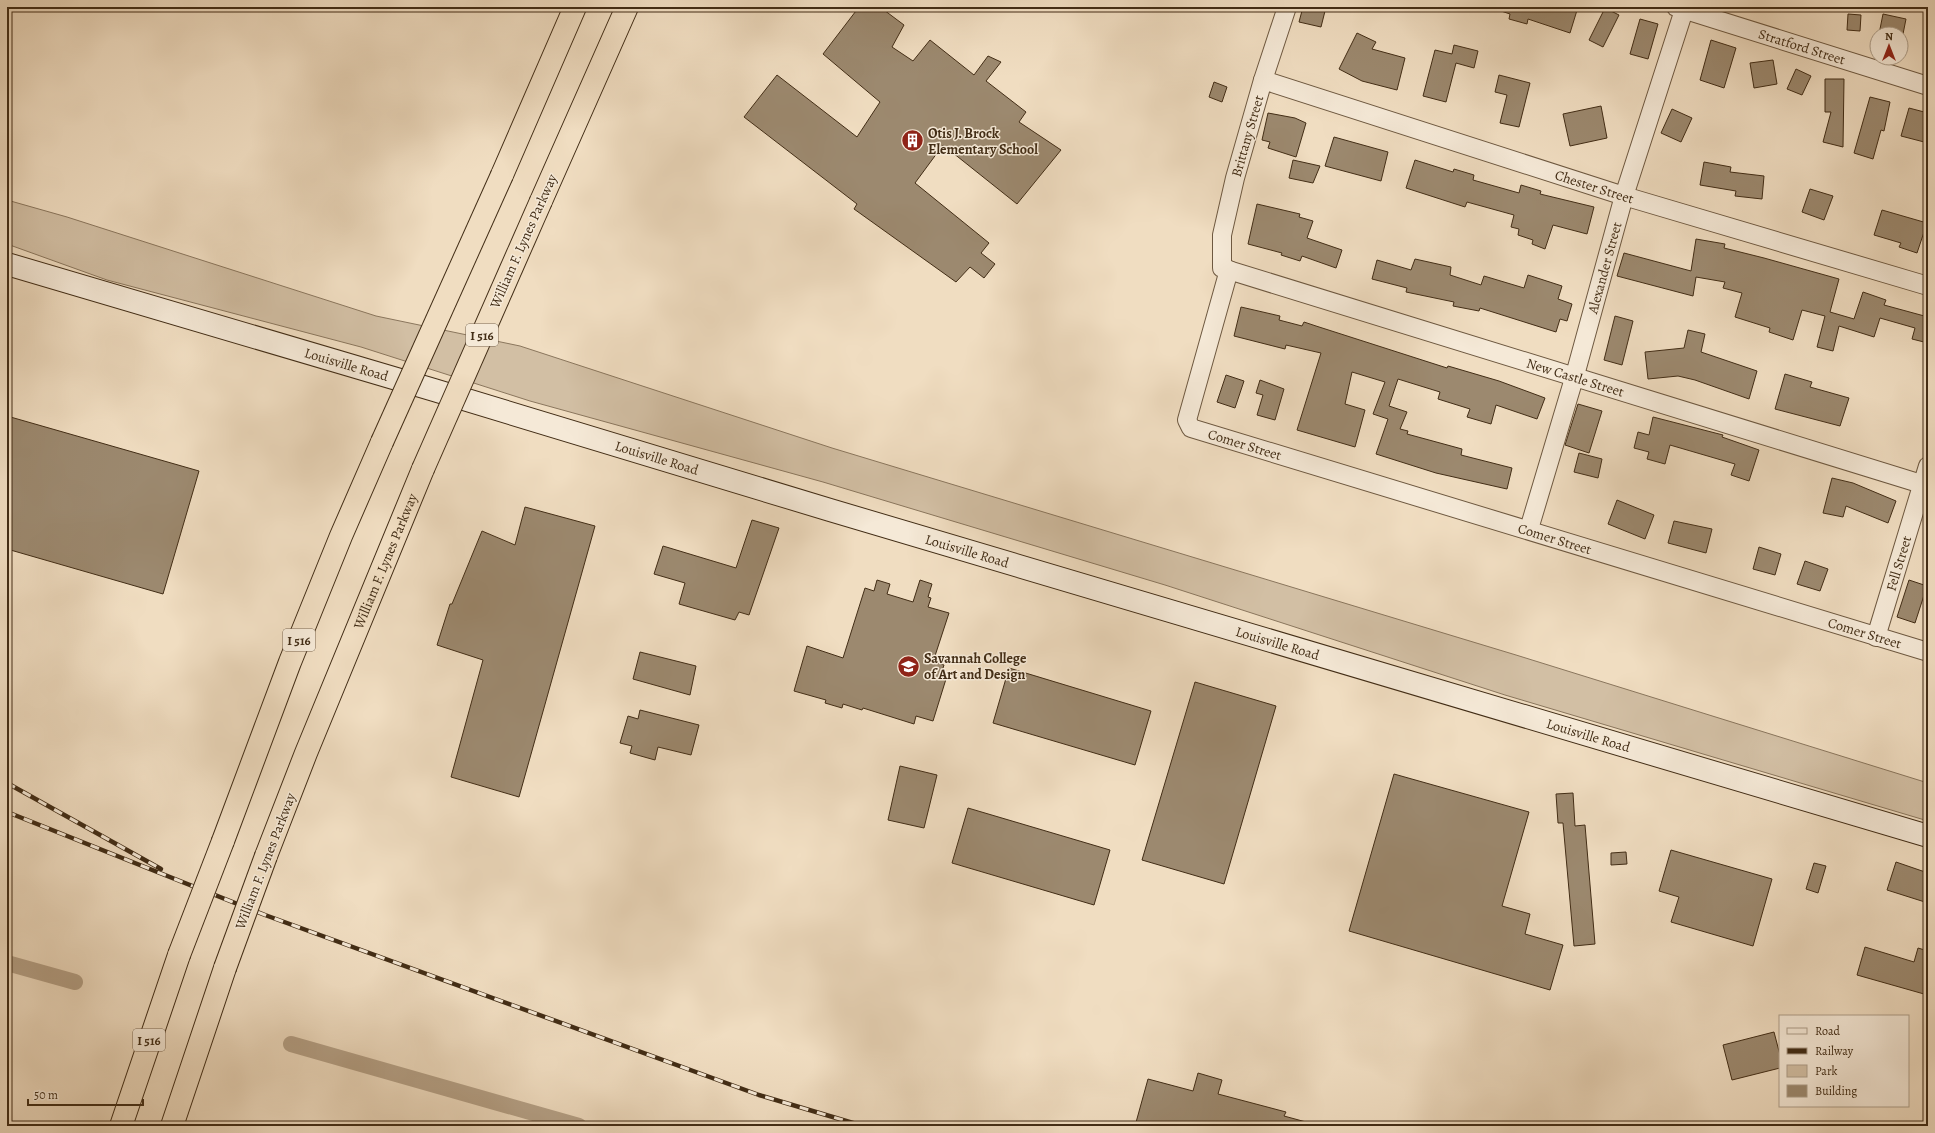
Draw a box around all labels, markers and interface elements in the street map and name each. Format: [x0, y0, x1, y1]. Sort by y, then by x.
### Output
street label: Stratford Street [1756, 24, 1848, 70]
north arrow [1869, 26, 1909, 66]
text: N [1885, 29, 1893, 44]
street label: Brittany Street [1227, 93, 1268, 179]
place label: Otis J. Brock Elementary School [928, 124, 1038, 159]
building icon: Otis J. Brock Elementary School [899, 128, 925, 154]
street label: Chester Street [1552, 165, 1636, 208]
street label: William F. Lynes Parkway [485, 171, 562, 312]
street label: Alexander Street [1583, 219, 1627, 317]
road number: I 516 [466, 324, 498, 346]
street label: Louisville Road [302, 343, 391, 386]
street label: New Castle Street [1524, 354, 1627, 402]
street label: Comer Street [1206, 425, 1284, 465]
street label: Louisville Road [612, 436, 701, 480]
street label: William F. Lynes Parkway [349, 490, 422, 633]
street label: Comer Street [1516, 519, 1594, 559]
street label: Louisville Road [923, 530, 1012, 573]
street label: Fell Street [1882, 533, 1916, 593]
street label: Comer Street [1826, 613, 1904, 654]
street label: Louisville Road [1233, 622, 1322, 665]
road number: I 516 [283, 629, 315, 651]
place label: Savannah College of Art and Design [924, 649, 1027, 684]
school or university icon: Savannah College of Art and Design [895, 653, 921, 679]
street label: Louisville Road [1544, 714, 1633, 757]
street label: William F. Lynes Parkway [230, 789, 301, 933]
legend [1779, 1015, 1909, 1107]
text: Road [1815, 1023, 1841, 1039]
road number: I 516 [133, 1029, 165, 1051]
text: Railway [1815, 1043, 1854, 1059]
text: Park [1815, 1063, 1838, 1079]
scale bar [28, 1081, 143, 1107]
text: Building [1815, 1083, 1857, 1099]
text: 50 m [34, 1087, 58, 1103]

